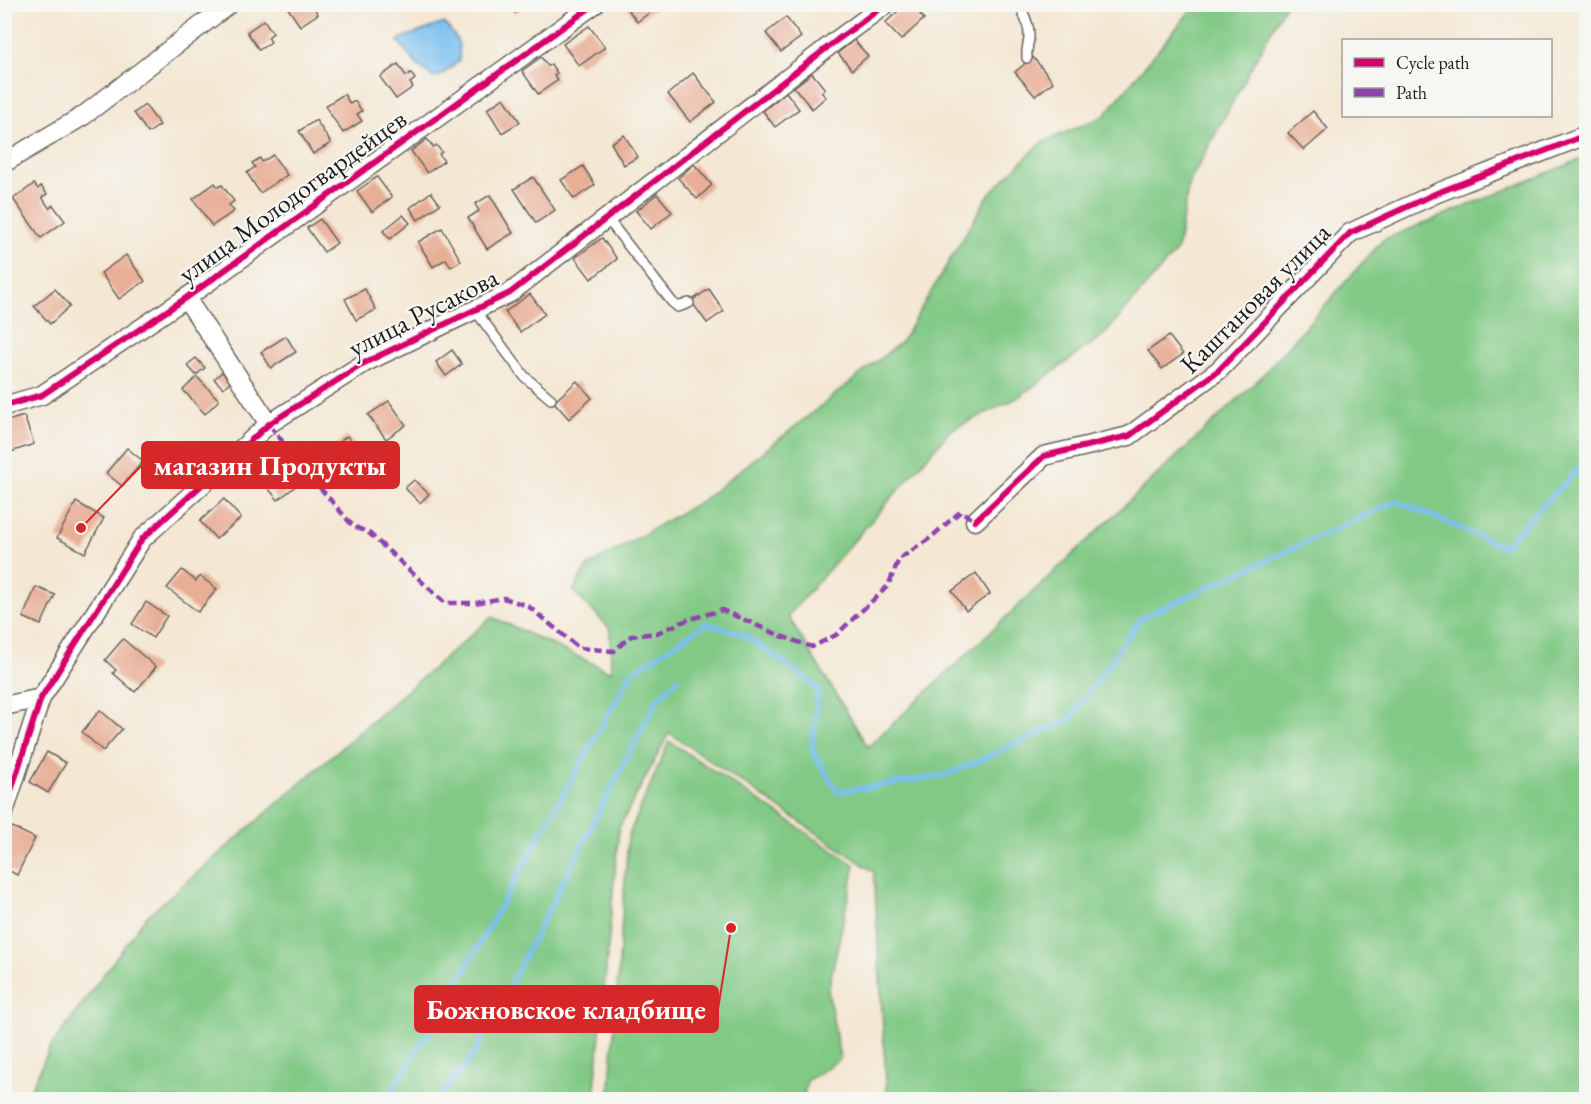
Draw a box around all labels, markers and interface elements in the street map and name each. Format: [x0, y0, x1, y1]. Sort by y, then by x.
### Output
legend [1342, 39, 1552, 117]
text: Cycle path [1396, 51, 1470, 74]
text: Path [1396, 81, 1427, 104]
street label: улица Молодогвардейцев [171, 101, 413, 291]
street label: Каштановая улица [1172, 215, 1338, 381]
street label: улица Русакова [342, 259, 504, 365]
callout: магазин Продукты [142, 442, 399, 488]
text: магазин Продукты [154, 447, 386, 483]
callout: Божновское кладбище [415, 986, 718, 1032]
text: Божновское кладбище [426, 991, 706, 1027]

